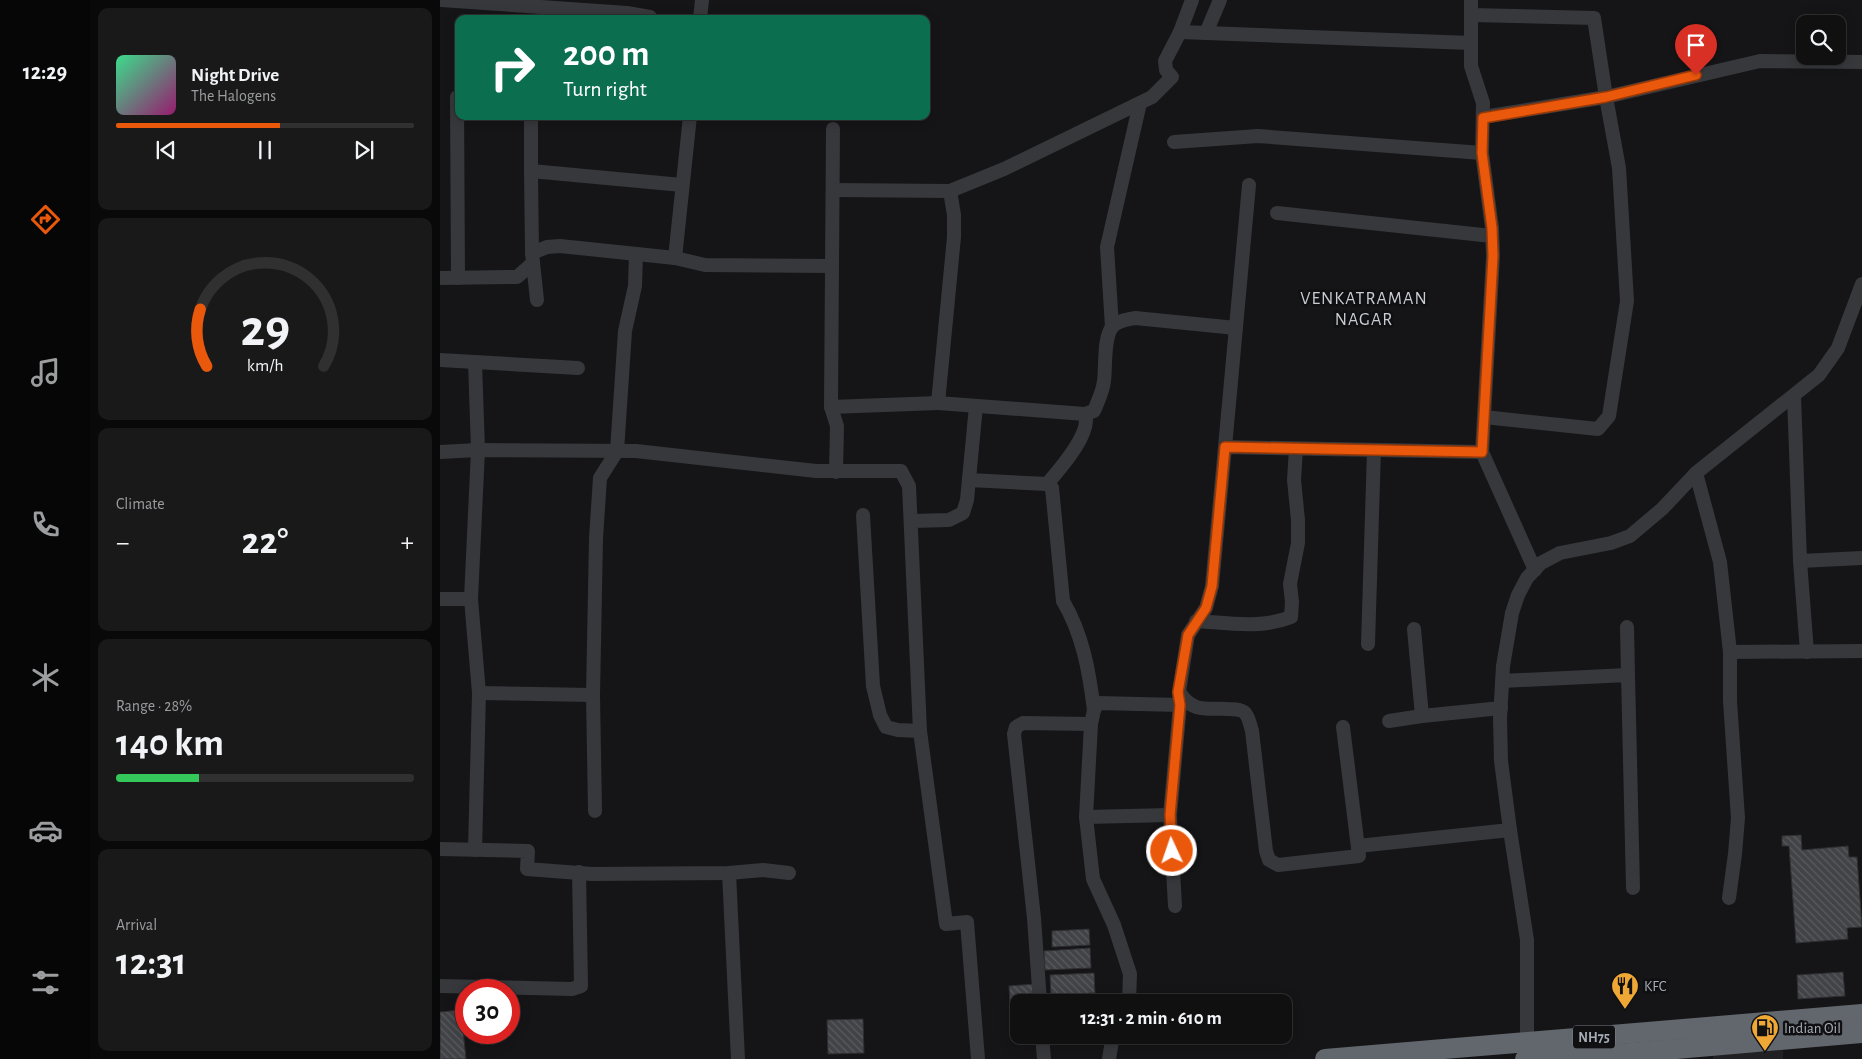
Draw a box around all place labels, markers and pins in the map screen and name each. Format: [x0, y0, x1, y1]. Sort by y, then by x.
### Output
pin [1675, 24, 1717, 75]
restaurant icon: KFC [1610, 971, 1640, 1010]
place label: KFC [1644, 979, 1667, 994]
fuel station icon: Indian Oil [1750, 1013, 1780, 1052]
place label: Indian Oil [1784, 1021, 1841, 1036]

